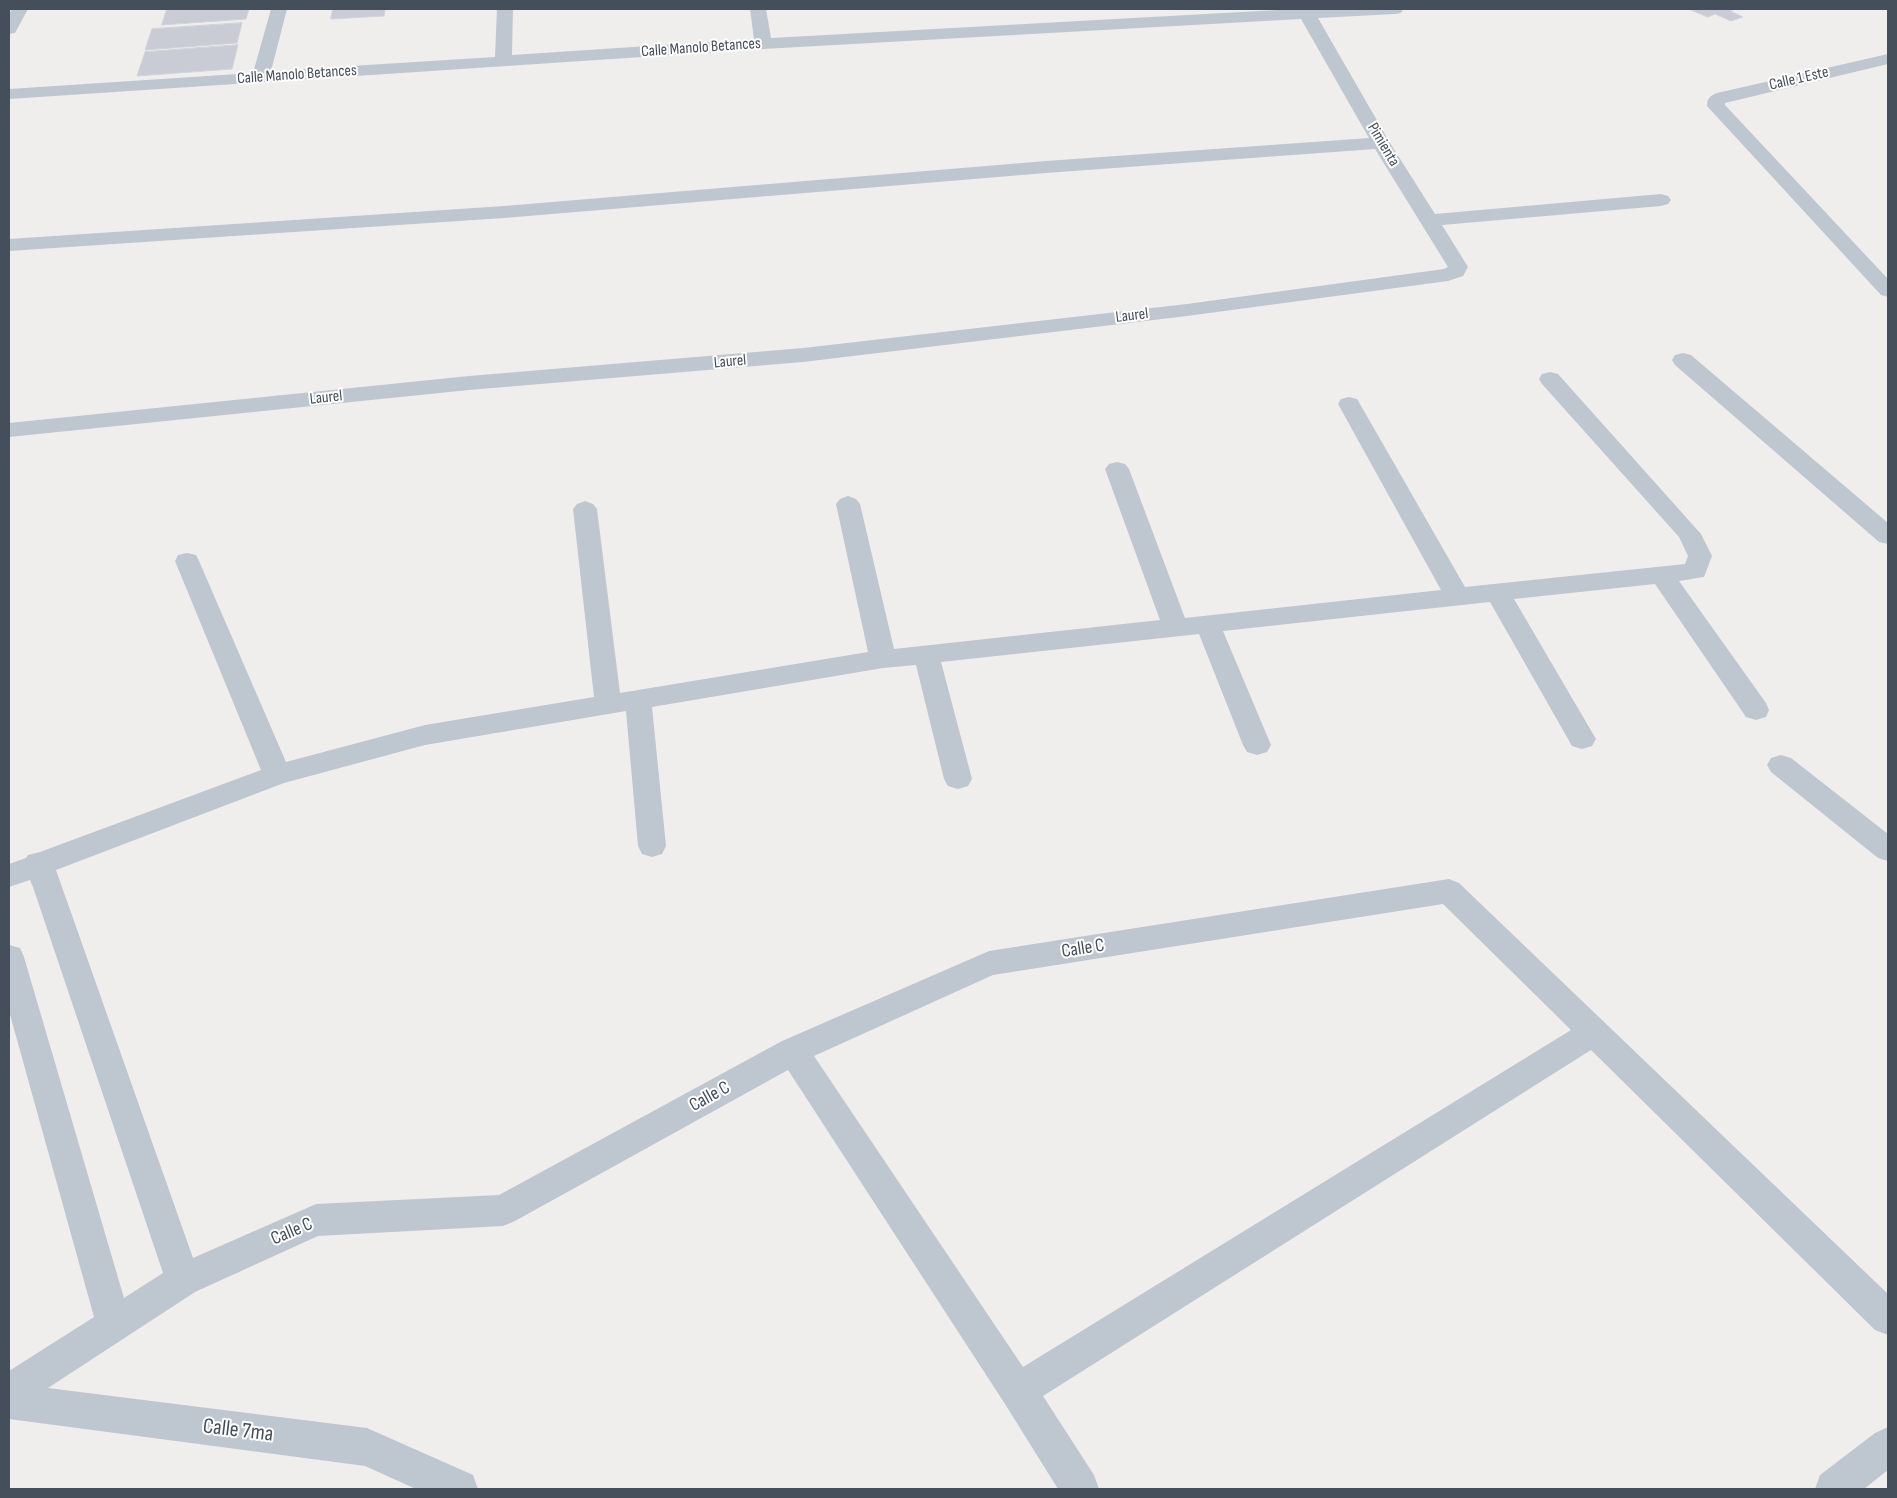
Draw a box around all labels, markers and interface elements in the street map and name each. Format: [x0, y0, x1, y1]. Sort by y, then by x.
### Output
street label: Calle Manolo Betances [641, 34, 761, 62]
street label: Calle Manolo Betances [237, 61, 357, 89]
street label: Calle 1 Este [1767, 63, 1831, 95]
street label: Pimienta [1363, 120, 1403, 170]
street label: Laurel [1115, 304, 1149, 328]
street label: Laurel [713, 351, 747, 373]
street label: Laurel [309, 387, 343, 409]
street label: Calle C [1060, 934, 1106, 964]
street label: Calle C [686, 1077, 734, 1117]
street label: Calle C [268, 1213, 316, 1251]
street label: Calle 7ma [201, 1414, 275, 1448]

